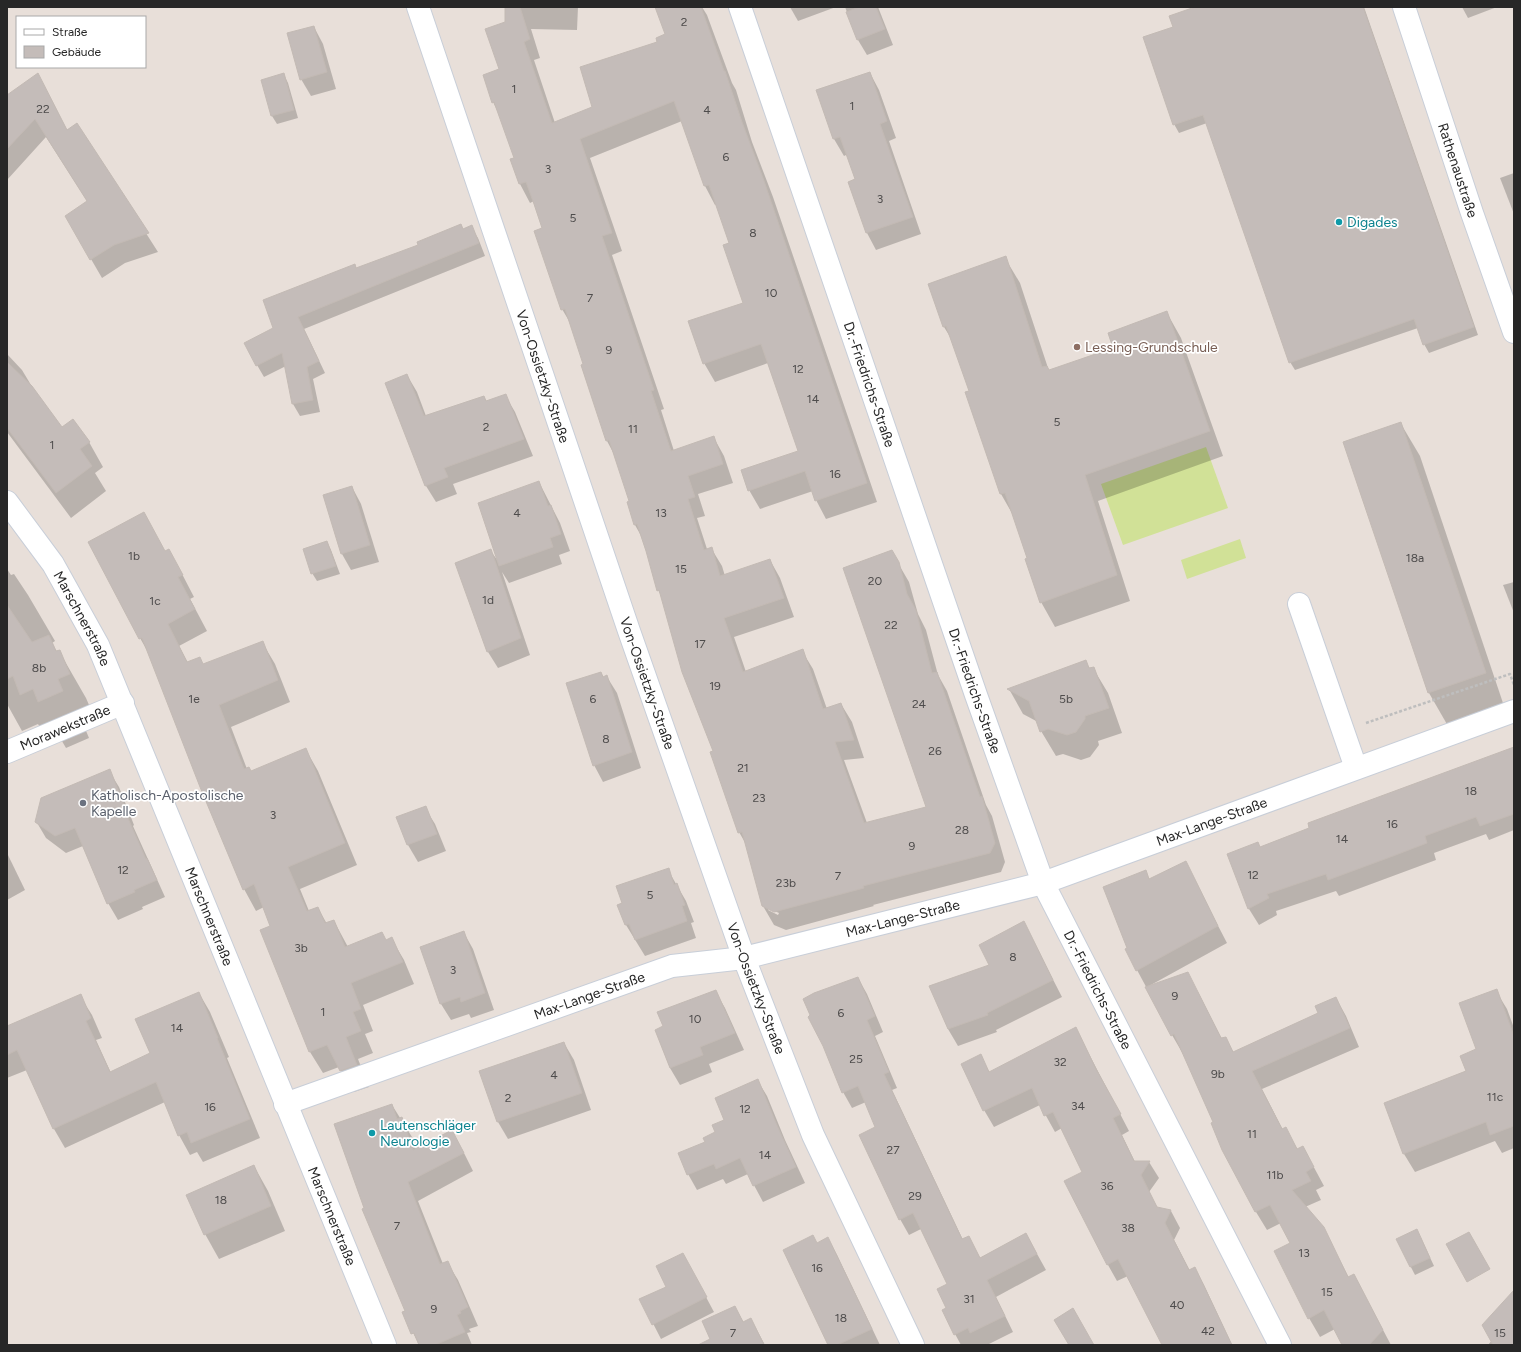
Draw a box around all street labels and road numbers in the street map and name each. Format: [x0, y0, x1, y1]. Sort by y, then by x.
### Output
street label: Rathenaustraße [1434, 121, 1481, 220]
street label: Von-Ossietzky-Straße [512, 308, 573, 446]
street label: Dr.-Friedrichs-Straße [840, 320, 898, 450]
street label: Marschnerstraße [50, 568, 114, 669]
street label: Von-Ossietzky-Straße [616, 615, 678, 752]
street label: Dr.-Friedrichs-Straße [945, 626, 1004, 756]
street label: Morawekstraße [18, 701, 113, 755]
street label: Max-Lange-Straße [1154, 794, 1270, 850]
street label: Marschnerstraße [181, 865, 237, 969]
street label: Max-Lange-Straße [844, 896, 962, 941]
street label: Von-Ossietzky-Straße [723, 920, 789, 1057]
street label: Dr.-Friedrichs-Straße [1060, 928, 1135, 1053]
street label: Max-Lange-Straße [532, 968, 648, 1024]
street label: Marschnerstraße [304, 1164, 360, 1268]

